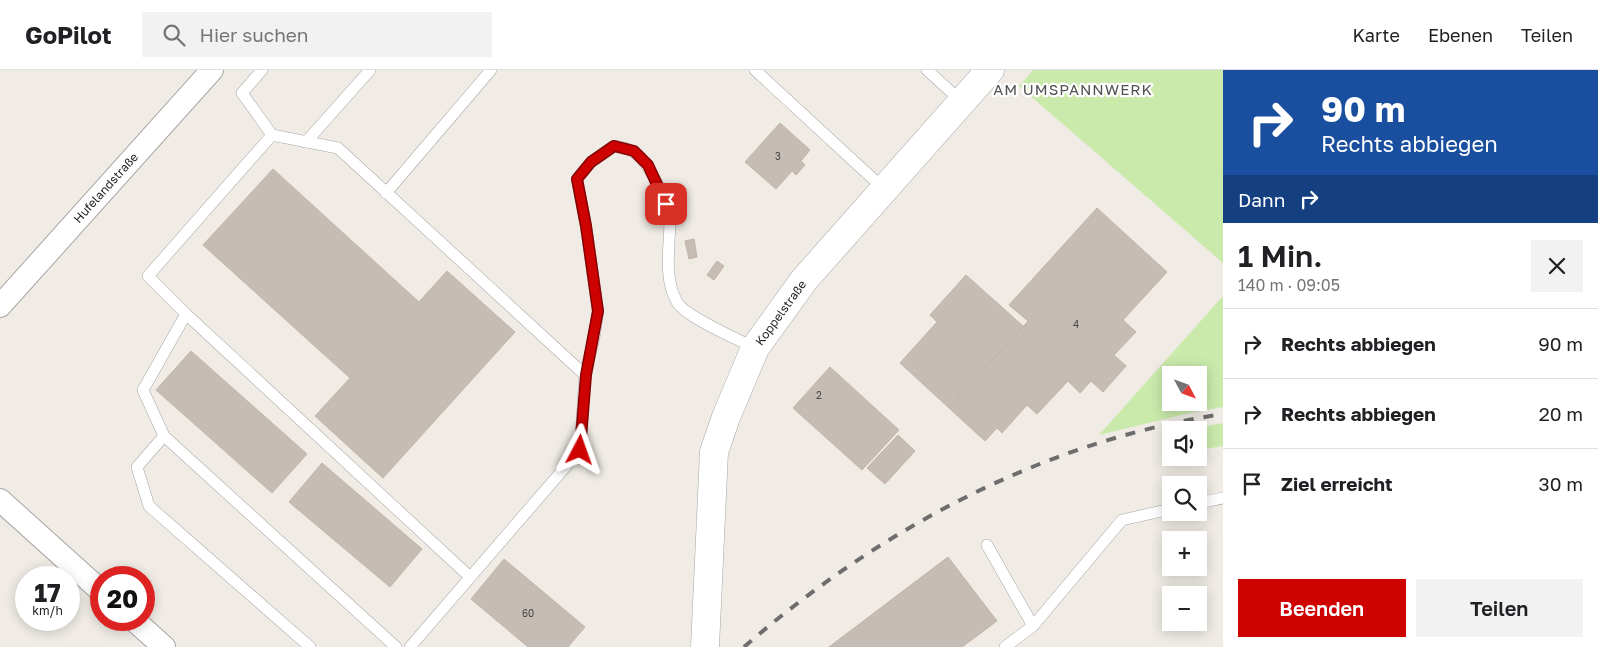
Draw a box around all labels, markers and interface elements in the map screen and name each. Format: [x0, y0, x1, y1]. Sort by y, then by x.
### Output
search box [142, 12, 492, 57]
text: GoPilot [25, 20, 112, 49]
icon: search [160, 21, 188, 49]
text: Hier suchen [200, 23, 309, 46]
text: Karte [1353, 24, 1400, 46]
text: Ebenen [1428, 24, 1493, 46]
text: Teilen [1521, 24, 1573, 46]
district label: AM UMSPANNWERK [993, 80, 1153, 98]
text: 90 m [1321, 88, 1405, 130]
icon: right [1238, 90, 1303, 155]
text: Rechts abbiegen [1321, 130, 1498, 157]
street label: Hufelandstraße [70, 149, 141, 226]
house number: 3 [775, 150, 781, 162]
pin [645, 183, 687, 225]
icon: right [1295, 185, 1323, 213]
text: Dann [1238, 188, 1285, 211]
icon: arrive [652, 190, 680, 218]
text: 1 Min. [1238, 238, 1323, 274]
button: close [1531, 240, 1583, 292]
text: 140 m · 09:05 [1238, 275, 1340, 295]
street label: Koppelstraße [752, 277, 809, 348]
house number: 4 [1073, 318, 1079, 330]
icon: right [1238, 330, 1266, 358]
text: Rechts abbiegen [1281, 332, 1436, 355]
text: 90 m [1538, 332, 1583, 355]
north arrow [1162, 366, 1208, 411]
map controls [1162, 366, 1207, 631]
house number: 2 [816, 389, 822, 401]
icon: right [1238, 400, 1266, 428]
text: Rechts abbiegen [1281, 402, 1436, 425]
text: 20 m [1539, 402, 1583, 425]
button: sound [1162, 421, 1207, 466]
position arrow [553, 423, 605, 475]
icon: arrive [1238, 470, 1266, 498]
text: Ziel erreicht [1281, 472, 1393, 495]
text: 30 m [1539, 472, 1583, 495]
button: search [1162, 476, 1207, 521]
button: + [1162, 531, 1207, 576]
speed limit sign: 20 [90, 566, 155, 631]
text: 17 [34, 577, 61, 608]
button: Beenden [1238, 579, 1406, 637]
button: Teilen [1416, 579, 1583, 637]
button: − [1162, 586, 1207, 631]
text: km/h [32, 603, 63, 618]
house number: 60 [522, 607, 534, 619]

